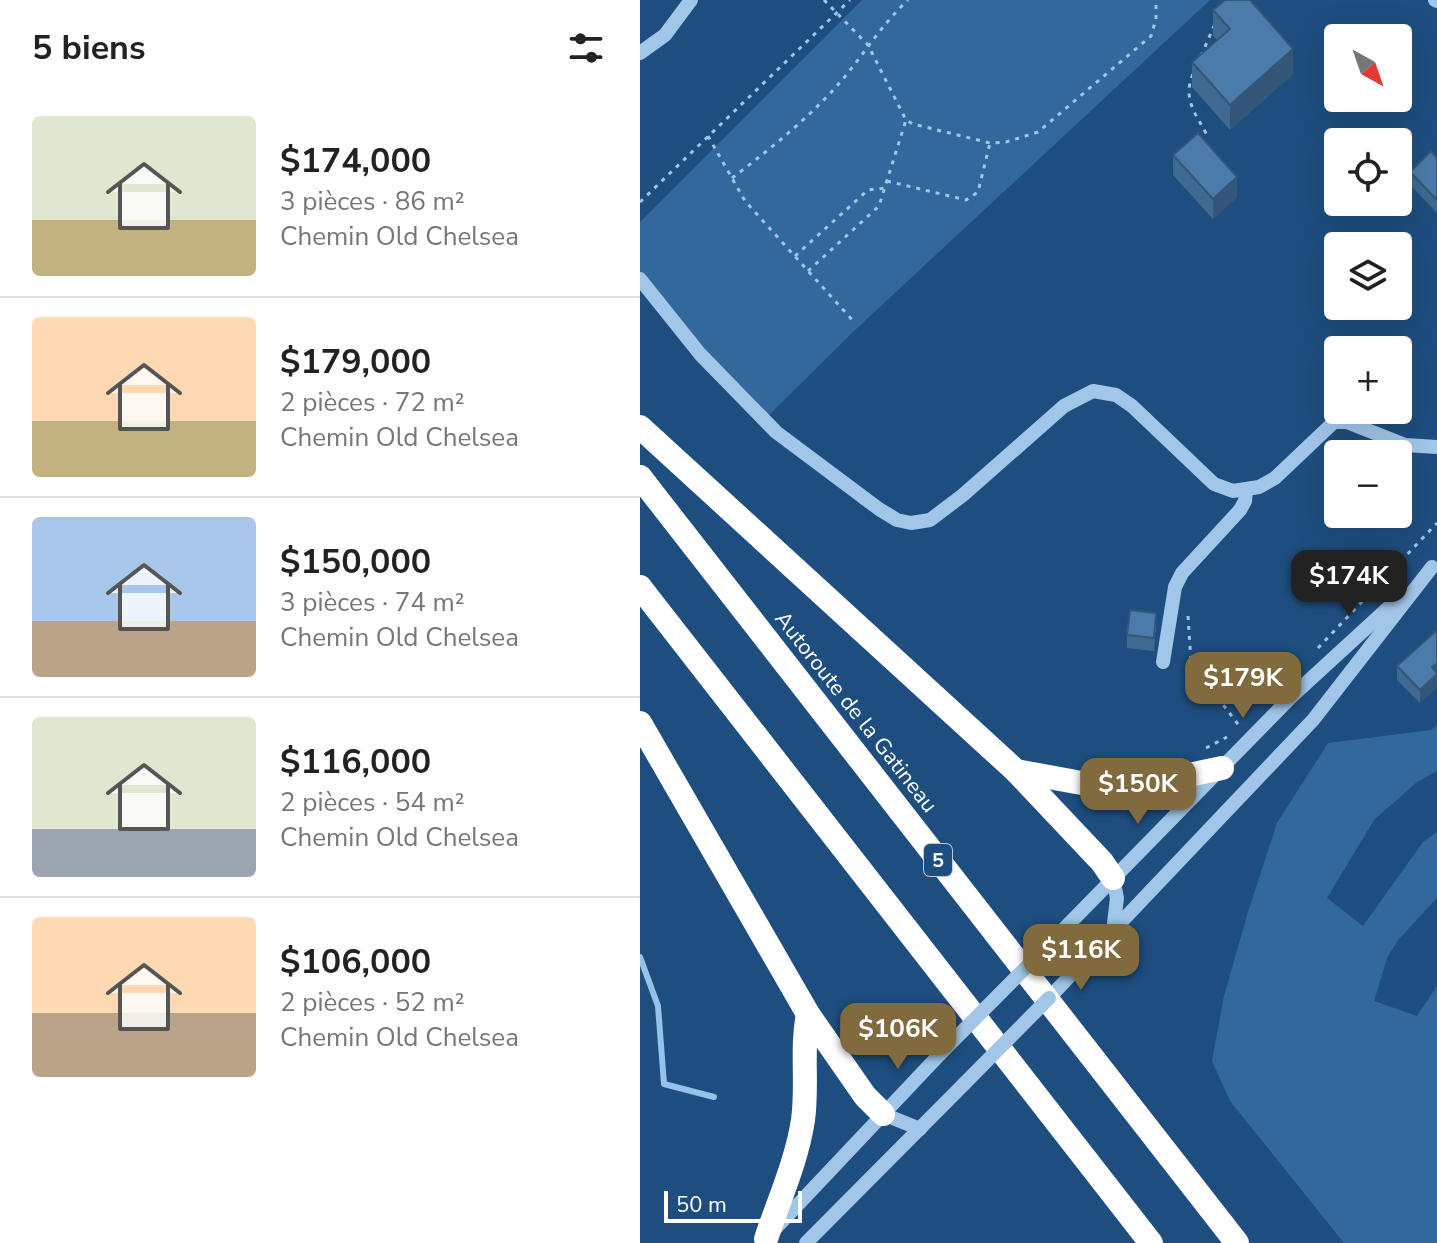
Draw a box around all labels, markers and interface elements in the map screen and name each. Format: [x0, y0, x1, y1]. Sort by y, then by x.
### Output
north arrow [1324, 24, 1412, 112]
map controls [1324, 24, 1412, 528]
text: 5 biens [32, 25, 146, 71]
icon: filters [564, 26, 608, 70]
button: locate [1324, 128, 1412, 216]
text: $174,000 [280, 138, 431, 184]
icon: home [96, 148, 192, 244]
text: 3 pièces · 86 m² [280, 184, 465, 219]
text: Chemin Old Chelsea [280, 219, 519, 254]
button: layers [1324, 232, 1412, 320]
button: + [1324, 336, 1412, 424]
text: $179,000 [280, 339, 431, 385]
icon: home [96, 349, 192, 445]
text: 2 pièces · 72 m² [280, 385, 465, 420]
text: Chemin Old Chelsea [280, 420, 519, 455]
button: − [1324, 440, 1412, 528]
text: $150,000 [280, 539, 431, 585]
icon: home [96, 549, 192, 645]
pin: $174K [1293, 550, 1405, 618]
text: $174K [1309, 558, 1389, 593]
text: 3 pièces · 74 m² [280, 585, 465, 620]
street label: Autoroute de la Gatineau [768, 605, 944, 819]
text: Chemin Old Chelsea [280, 620, 519, 655]
pin: $179K [1187, 652, 1299, 720]
text: $179K [1203, 660, 1283, 695]
text: $116,000 [280, 739, 431, 785]
icon: home [96, 749, 192, 845]
pin: $150K [1082, 758, 1194, 826]
text: $150K [1098, 766, 1178, 801]
text: 2 pièces · 54 m² [280, 785, 465, 820]
text: Chemin Old Chelsea [280, 820, 519, 855]
road number: 5 [924, 844, 952, 876]
pin: $116K [1025, 924, 1137, 992]
text: $116K [1041, 932, 1121, 967]
text: $106,000 [280, 939, 431, 985]
icon: home [96, 949, 192, 1045]
text: 2 pièces · 52 m² [280, 985, 465, 1020]
pin: $106K [842, 1003, 954, 1071]
text: $106K [858, 1011, 938, 1046]
text: Chemin Old Chelsea [280, 1020, 519, 1055]
scale bar [664, 1187, 802, 1223]
text: 50 m [676, 1190, 727, 1220]

